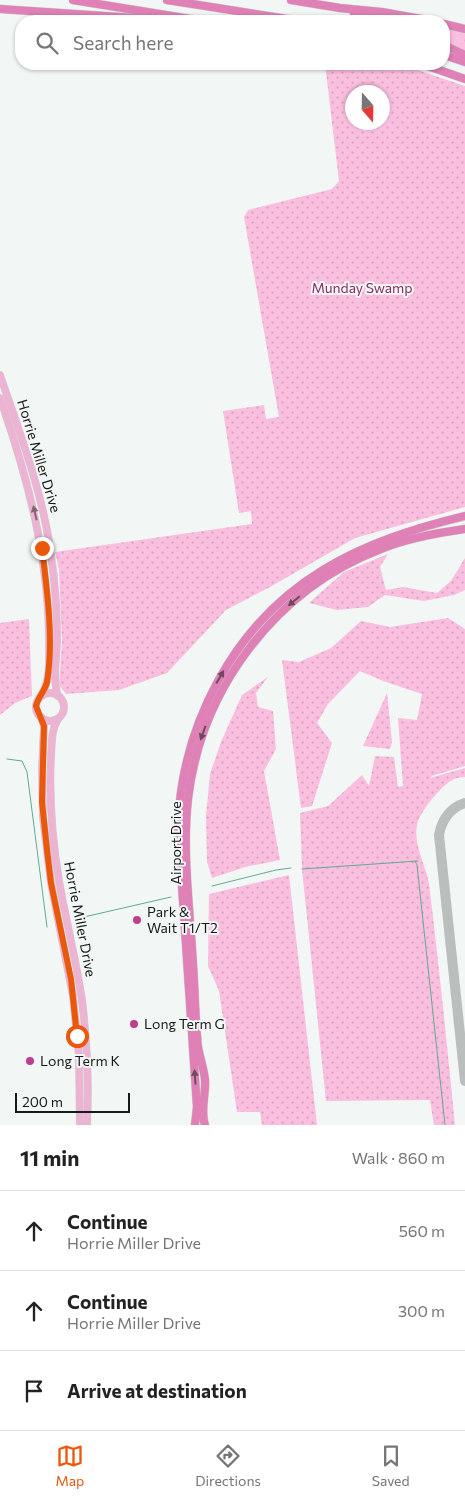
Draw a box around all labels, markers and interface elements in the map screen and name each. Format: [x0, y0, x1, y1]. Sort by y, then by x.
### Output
search box [15, 15, 450, 70]
icon: search [33, 29, 61, 57]
text: Search here [73, 31, 173, 54]
north arrow [345, 85, 390, 130]
park label: Munday Swamp [311, 279, 413, 296]
street label: Horrie Miller Drive [14, 397, 65, 514]
one-way arrow [31, 505, 39, 520]
route end [31, 537, 54, 560]
one-way arrow [288, 595, 300, 607]
one-way arrow [216, 671, 225, 684]
one-way arrow [199, 726, 206, 741]
street label: Airport Drive [167, 801, 184, 885]
street label: Horrie Miller Drive [61, 860, 100, 978]
place label: Park & Wait T1/T2 [147, 903, 218, 936]
marker: Park & Wait T1/T2 [131, 914, 143, 926]
place label: Long Term G [144, 1015, 225, 1032]
marker: Long Term G [128, 1018, 140, 1030]
route start [66, 1025, 89, 1048]
place label: Long Term K [40, 1052, 120, 1069]
marker: Long Term K [24, 1055, 36, 1067]
one-way arrow [190, 1068, 198, 1084]
scale bar [15, 1090, 130, 1113]
text: 200 m [22, 1093, 63, 1110]
text: 11 min [20, 1145, 79, 1170]
text: Walk · 860 m [352, 1148, 445, 1167]
text: Continue [67, 1210, 147, 1233]
icon: ahead [20, 1217, 48, 1245]
text: 560 m [399, 1221, 445, 1240]
text: Horrie Miller Drive [67, 1233, 201, 1252]
text: Continue [67, 1290, 147, 1313]
icon: ahead [20, 1297, 48, 1325]
text: 300 m [398, 1301, 445, 1320]
text: Horrie Miller Drive [67, 1313, 201, 1332]
icon: arrive [20, 1377, 48, 1405]
text: Arrive at destination [67, 1379, 247, 1402]
tab: Map [55, 1442, 84, 1489]
tab: Directions [195, 1442, 261, 1489]
tab: Saved [372, 1442, 410, 1489]

